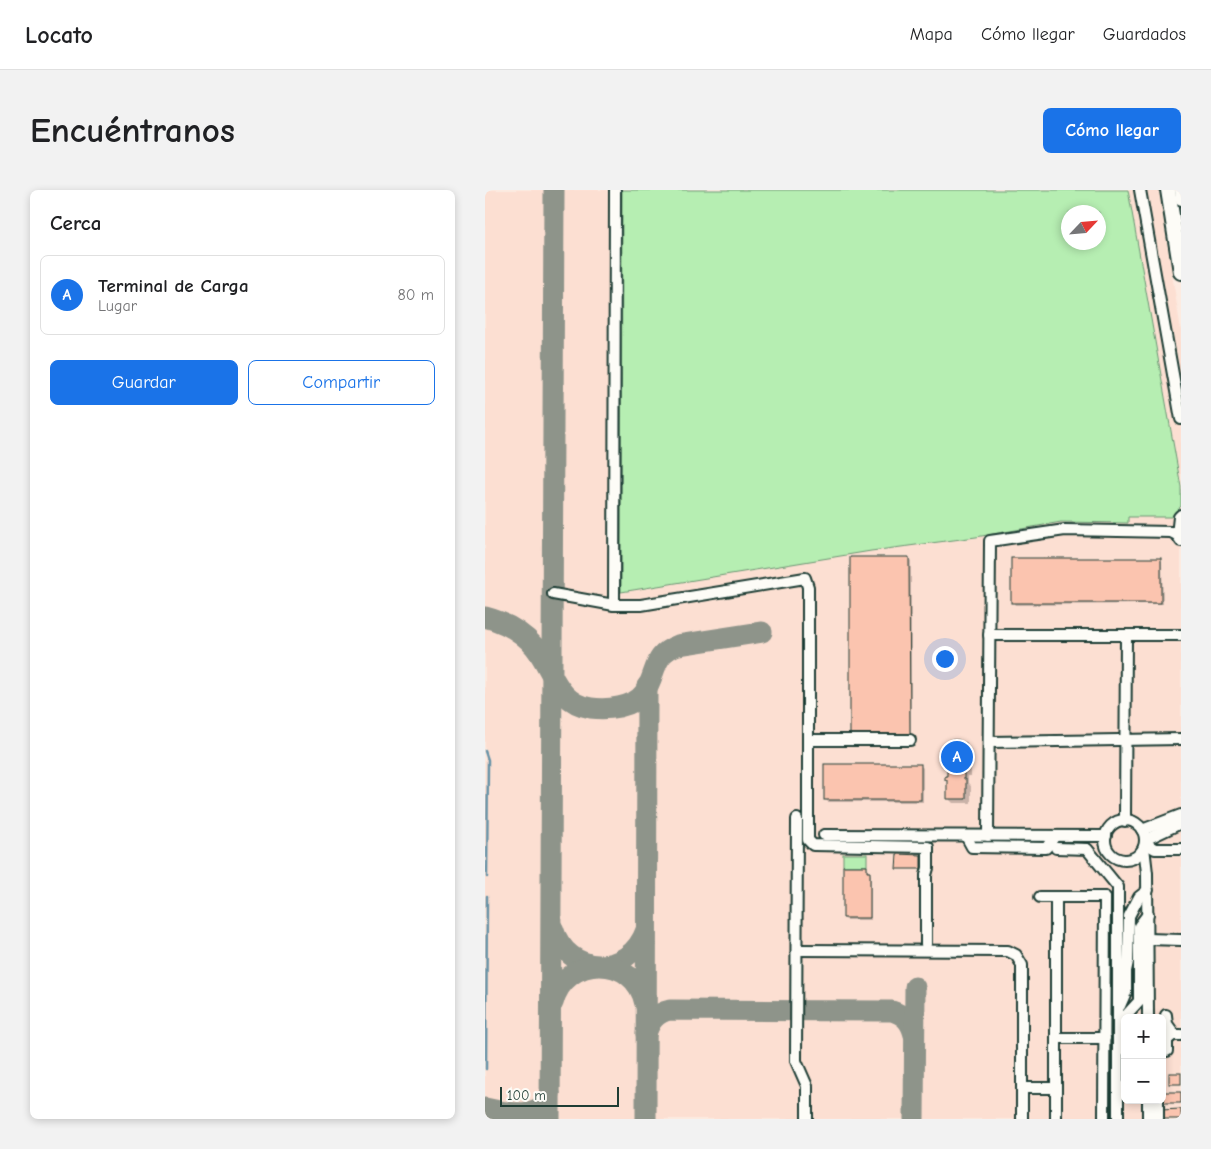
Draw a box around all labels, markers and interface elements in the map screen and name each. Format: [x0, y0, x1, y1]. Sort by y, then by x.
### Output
text: Locato [25, 21, 93, 49]
text: Mapa [910, 24, 953, 45]
text: Cómo llegar [981, 24, 1075, 45]
text: Guardados [1103, 24, 1186, 45]
button: Cómo llegar [1043, 108, 1181, 153]
text: Encuéntranos [30, 110, 235, 151]
north arrow [1061, 205, 1106, 250]
text: Cerca [50, 211, 101, 235]
text: Terminal de Carga [98, 275, 249, 297]
text: A [63, 286, 71, 304]
text: 80 m [397, 286, 434, 304]
text: Lugar [98, 297, 137, 315]
button: Guardar [50, 360, 238, 405]
button: Compartir [248, 360, 435, 405]
your location [932, 646, 958, 672]
pin: A [941, 738, 973, 776]
map controls [1121, 1014, 1166, 1104]
button: + [1121, 1014, 1166, 1059]
button: − [1121, 1059, 1166, 1104]
scale bar [500, 1084, 619, 1107]
text: 100 m [507, 1087, 546, 1104]

